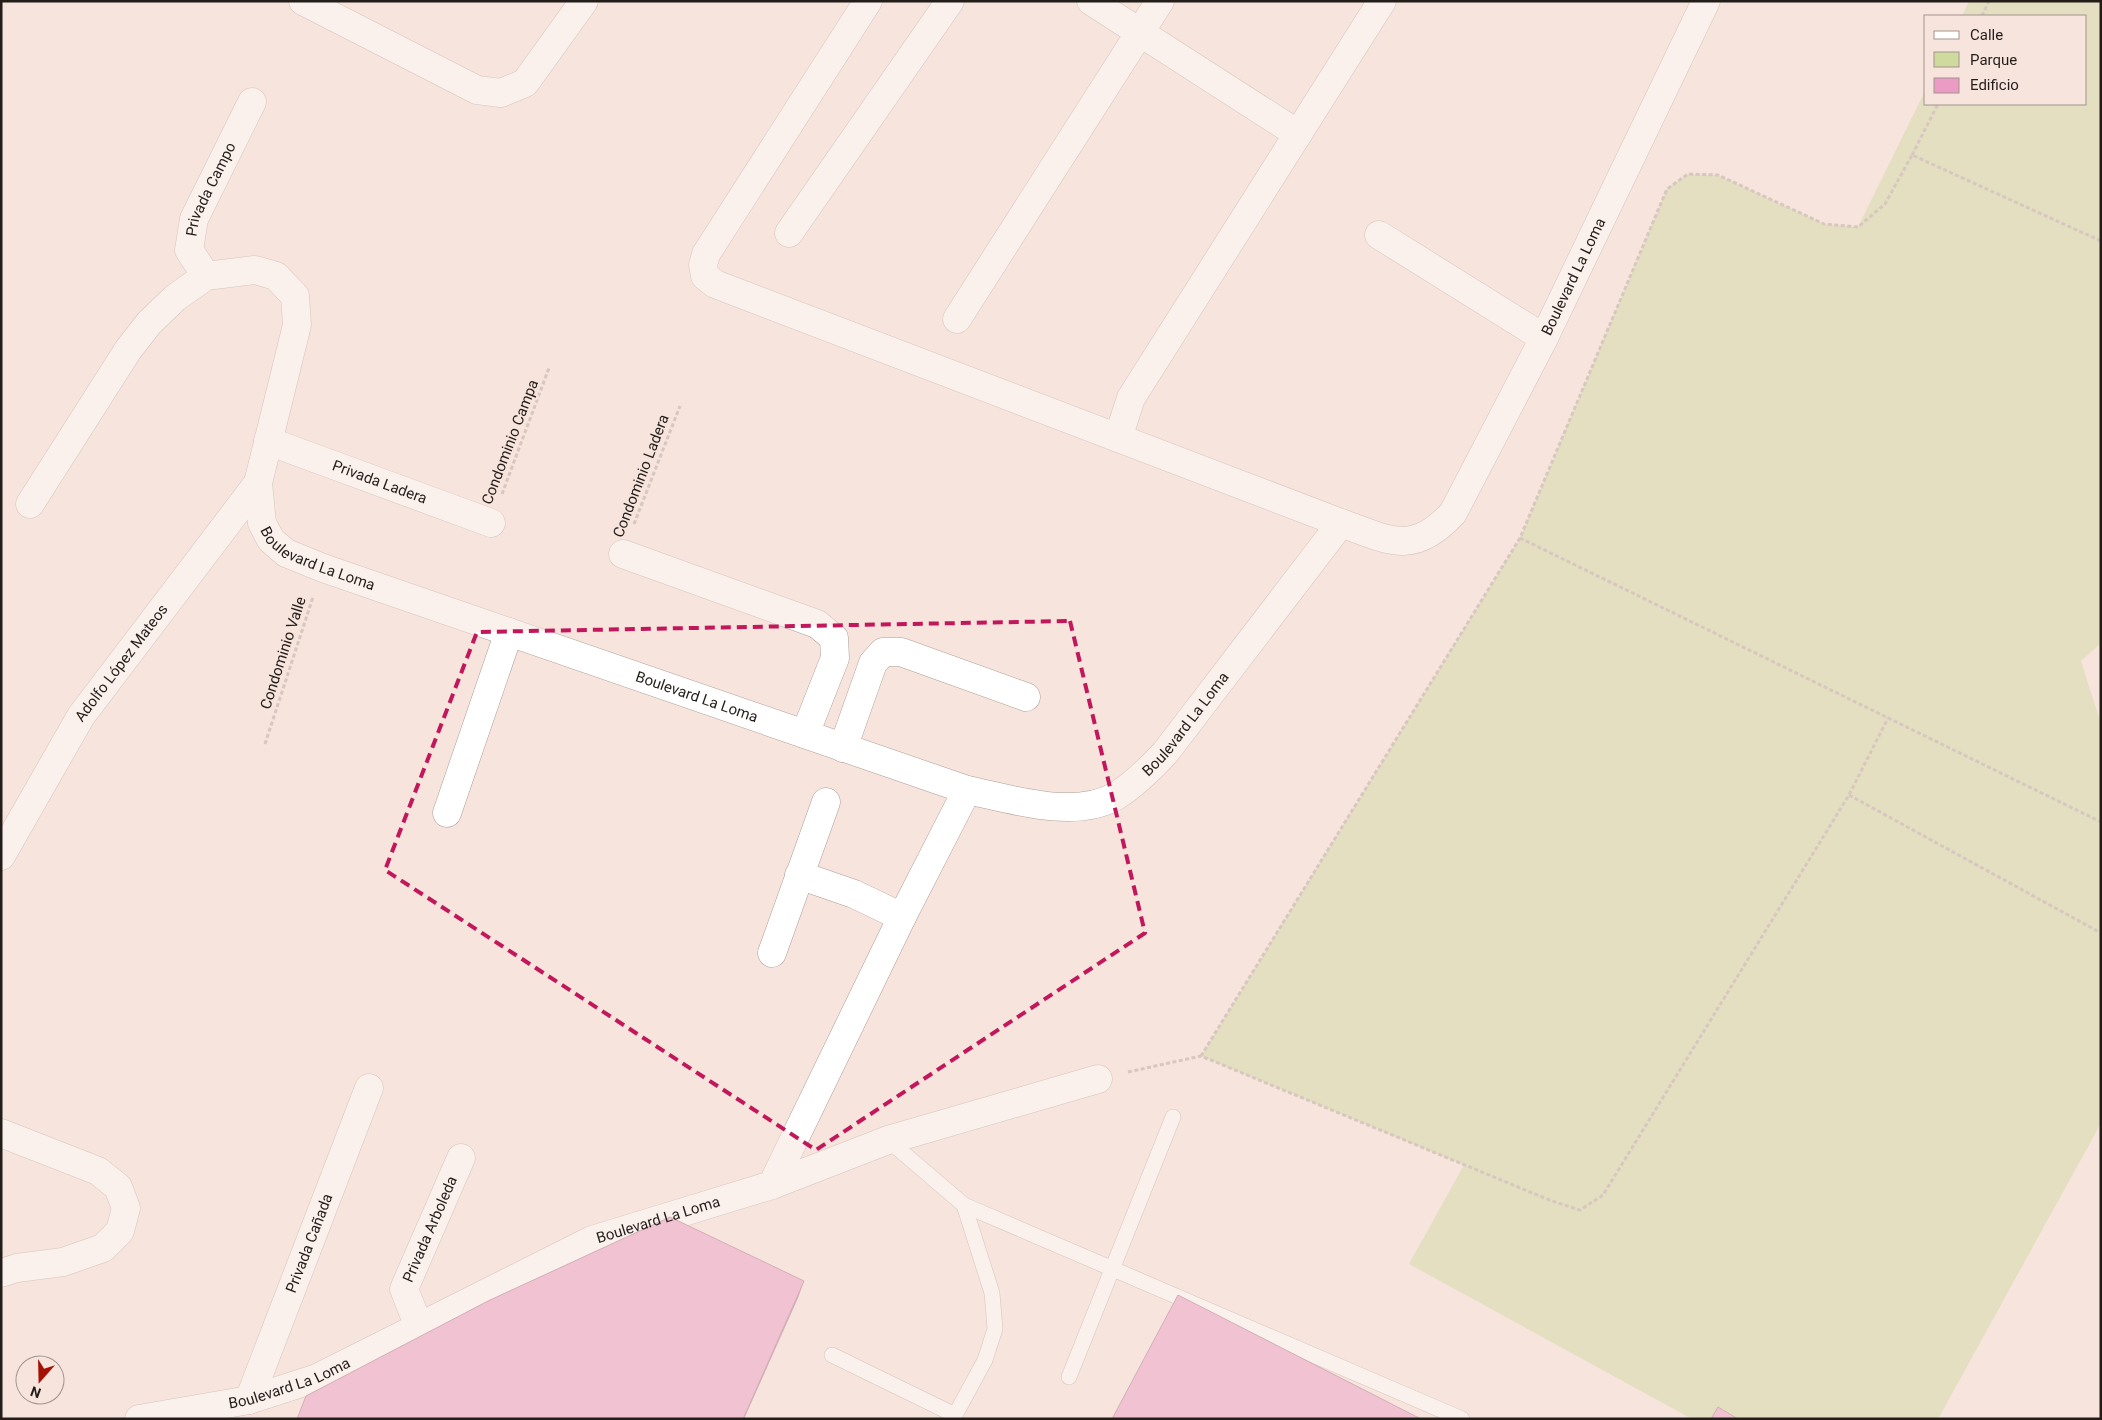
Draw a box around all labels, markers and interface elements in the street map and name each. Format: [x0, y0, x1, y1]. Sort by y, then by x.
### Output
legend [1924, 15, 2087, 105]
text: Calle [1970, 26, 2003, 44]
text: Parque [1970, 51, 2017, 69]
text: Edificio [1970, 76, 2019, 94]
street label: Privada Campo [182, 139, 240, 238]
street label: Boulevard La Loma [1538, 215, 1609, 338]
street label: Condominio Campa [478, 377, 542, 507]
street label: Condominio Ladera [609, 412, 673, 540]
street label: Privada Ladera [330, 456, 430, 508]
street label: Boulevard La Loma [257, 523, 377, 594]
street label: Condominio Valle [256, 594, 310, 712]
street label: Adolfo López Mateos [71, 601, 172, 725]
street label: Boulevard La Loma [633, 667, 760, 726]
street label: Boulevard La Loma [1139, 669, 1233, 780]
street label: Privada Arboleda [399, 1173, 461, 1285]
street label: Privada Cañada [282, 1191, 337, 1295]
street label: Boulevard La Loma [594, 1192, 722, 1247]
street label: Boulevard La Loma [227, 1354, 353, 1412]
north arrow [15, 1355, 65, 1405]
text: N [28, 1383, 43, 1401]

